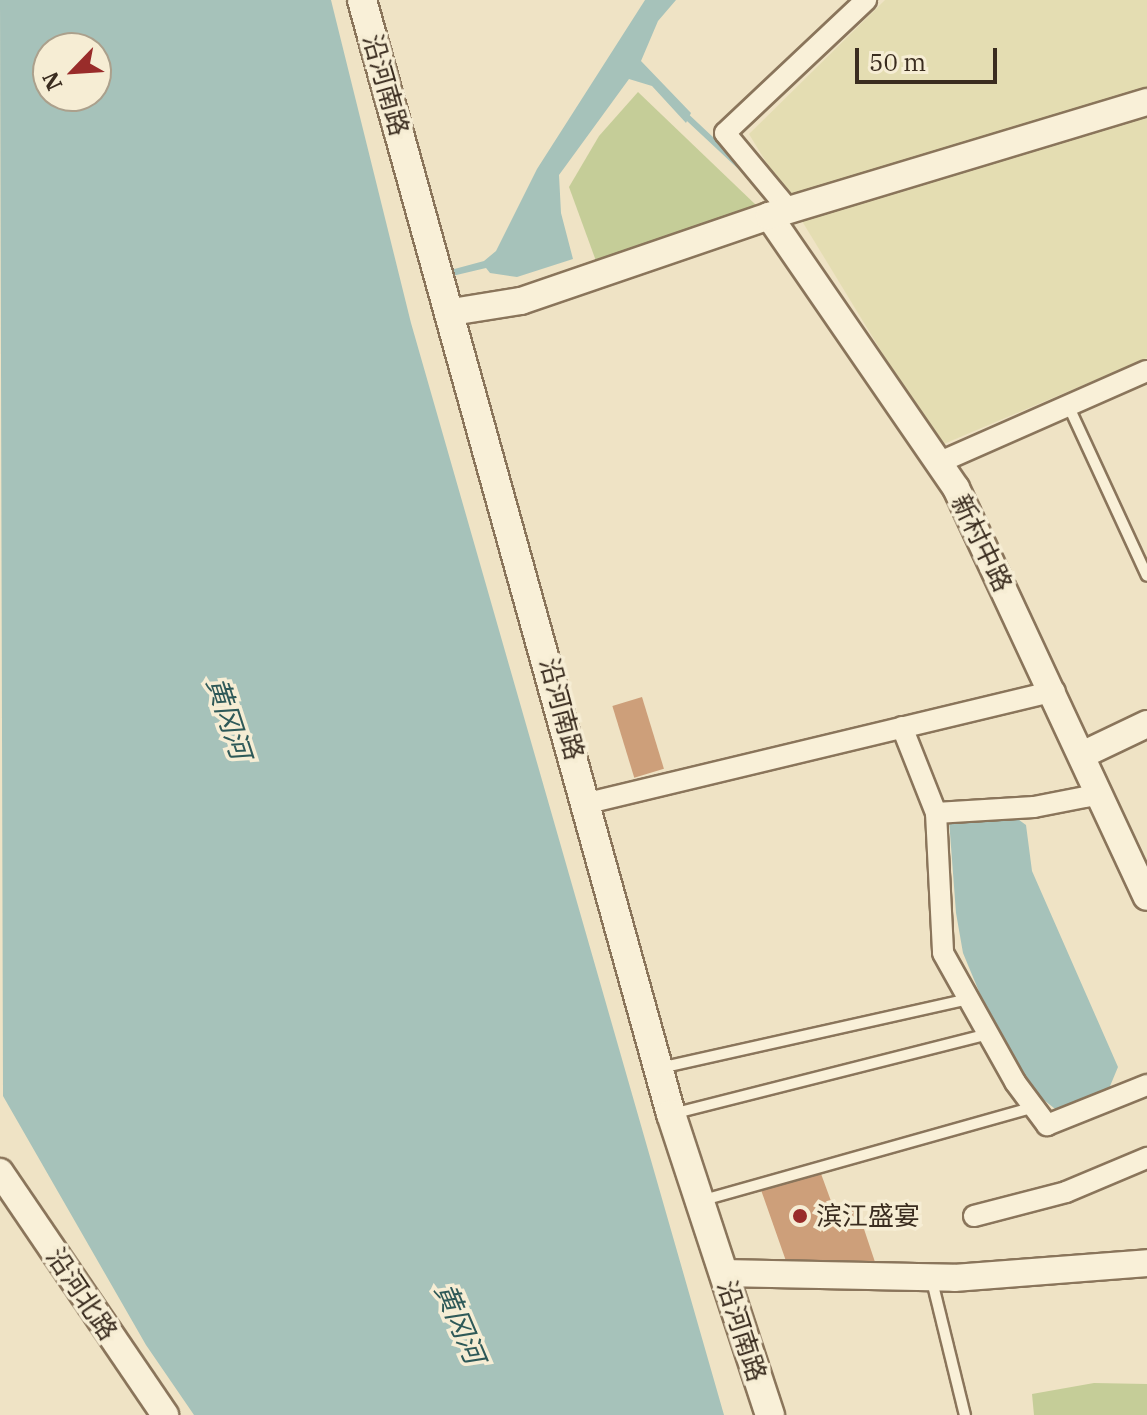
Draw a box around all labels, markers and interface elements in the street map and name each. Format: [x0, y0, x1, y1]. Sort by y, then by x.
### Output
street label: 沿河南路 [357, 31, 415, 139]
north arrow [32, 32, 112, 112]
scale bar [859, 32, 1001, 82]
text: 50 m [869, 46, 926, 78]
text: N [35, 67, 68, 96]
street label: 新村中路 [945, 489, 1019, 597]
street label: 沿河南路 [533, 655, 591, 763]
water label: 黄冈河 [200, 673, 258, 763]
place label: 滨江盛宴 [816, 1200, 920, 1232]
marker: 滨江盛宴 [791, 1207, 809, 1225]
street label: 沿河北路 [40, 1242, 124, 1346]
street label: 沿河南路 [711, 1277, 773, 1385]
water label: 黄冈河 [428, 1278, 492, 1368]

